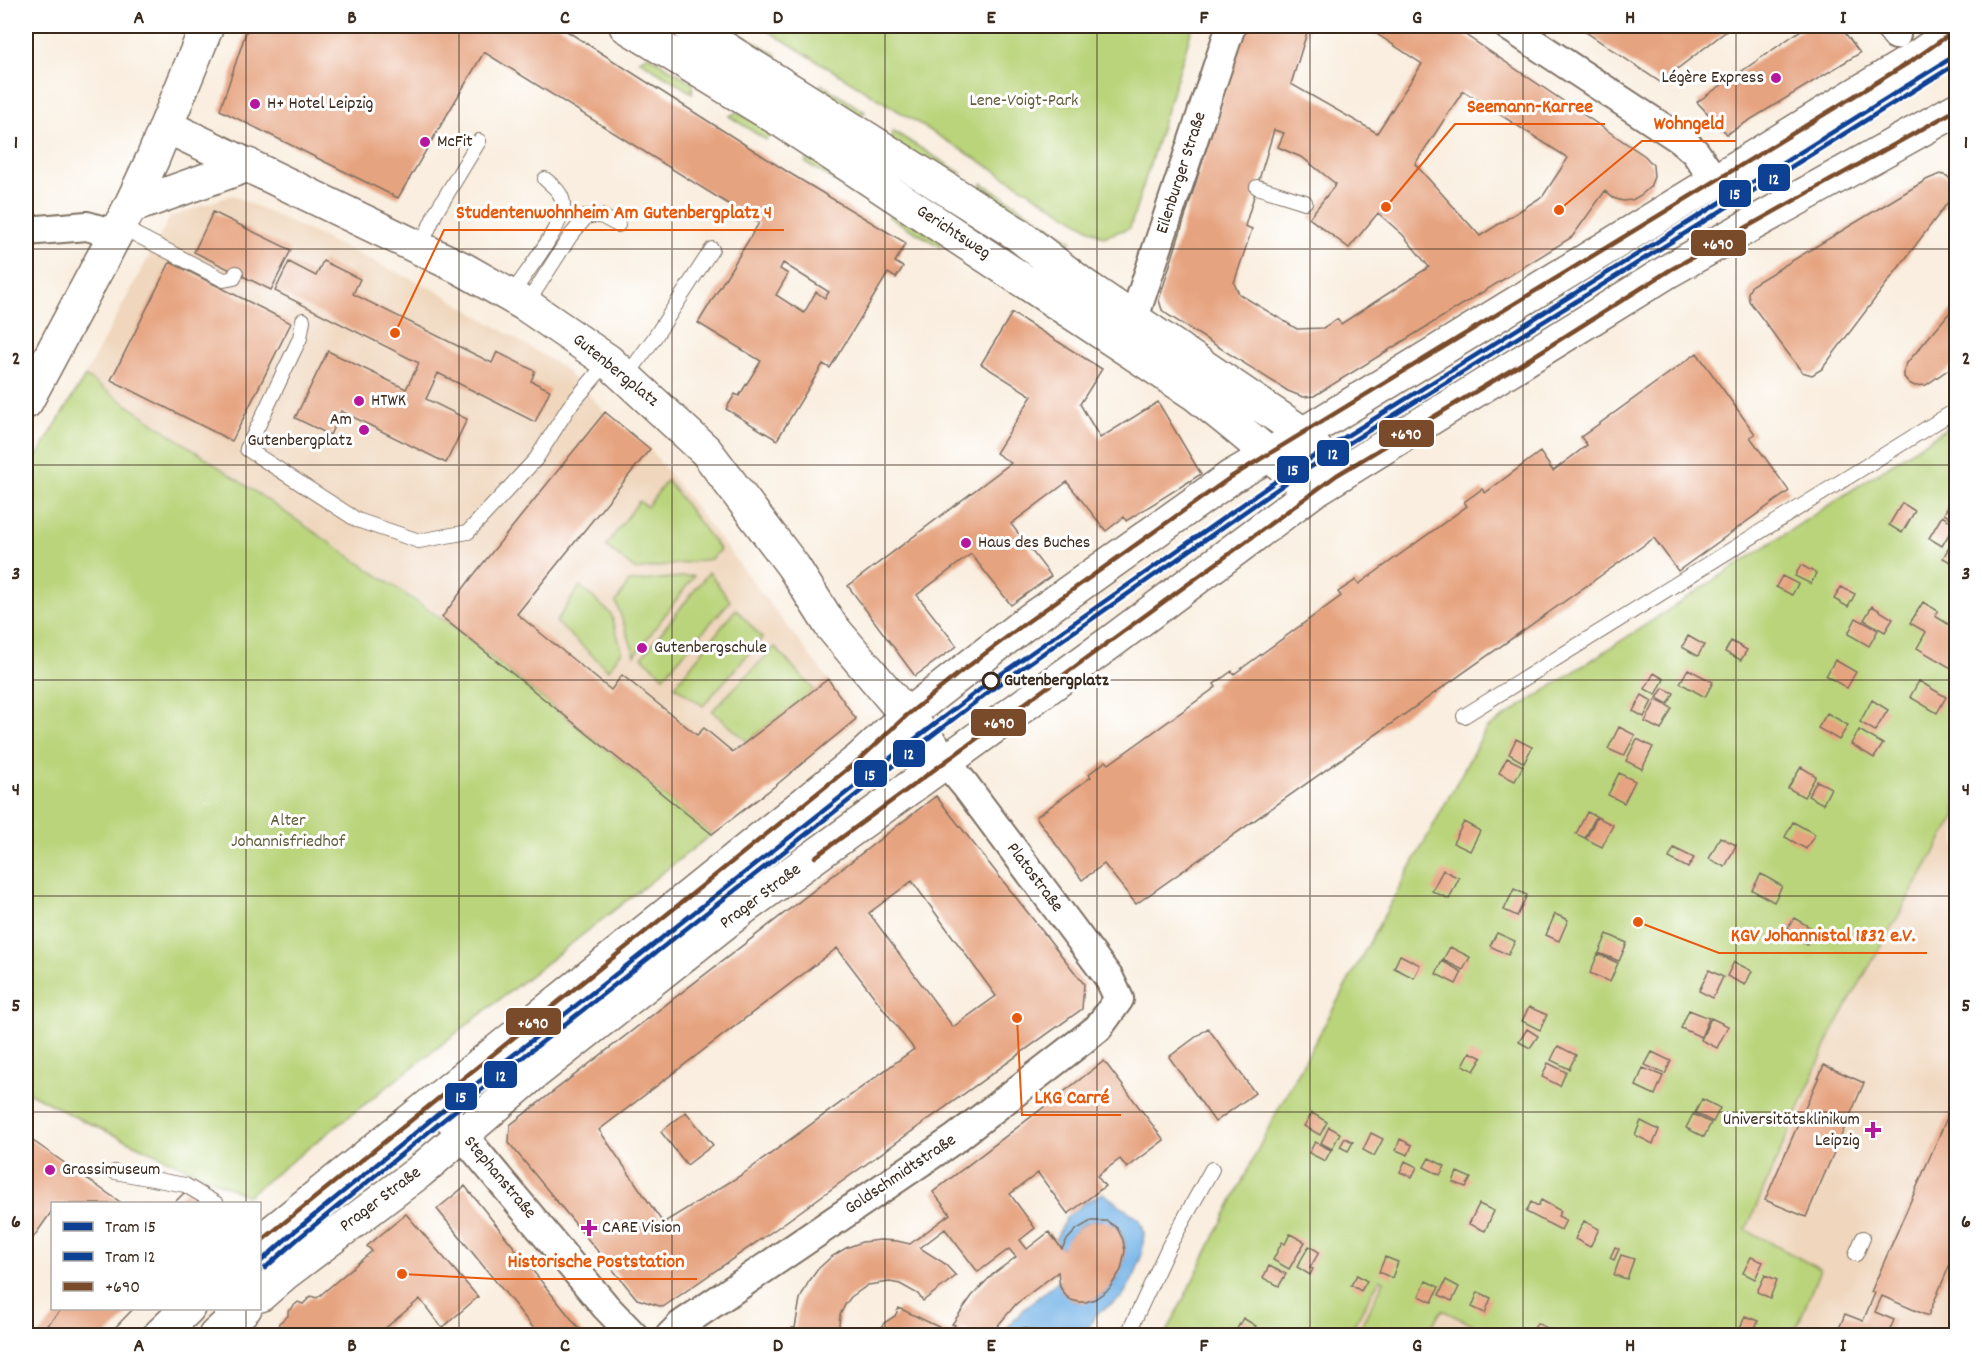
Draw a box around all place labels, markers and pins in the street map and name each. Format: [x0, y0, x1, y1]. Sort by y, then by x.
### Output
place label: Légère Express [1662, 66, 1764, 91]
marker: Légère Express [1769, 71, 1783, 85]
callout: Seemann-Karree [1455, 86, 1605, 124]
place label: H+ Hotel Leipzig [267, 92, 374, 117]
marker: H+ Hotel Leipzig [248, 97, 262, 111]
callout: Wohngeld [1642, 103, 1736, 141]
place label: McFit [437, 130, 473, 155]
marker: McFit [418, 135, 432, 149]
callout: Studentenwohnheim Am Gutenbergplatz 4 [444, 192, 784, 230]
place label: HTWK [371, 389, 406, 414]
marker: HTWK [352, 394, 366, 408]
place label: Am Gutenbergplatz [247, 408, 352, 454]
marker: Am Gutenbergplatz [357, 423, 371, 437]
place label: Haus des Buches [978, 531, 1090, 556]
marker: Haus des Buches [959, 536, 973, 550]
place label: Gutenbergschule [654, 636, 767, 661]
marker: Gutenbergschule [635, 641, 649, 655]
place label: Gutenbergplatz [1004, 669, 1109, 694]
marker: Gutenbergplatz [982, 672, 1000, 690]
callout: KGV Johannistal 1832 e.V. [1719, 915, 1927, 953]
callout: LKG Carré [1022, 1077, 1121, 1115]
place label: Universitätsklinikum Leipzig [1723, 1108, 1860, 1154]
marker: Universitätsklinikum Leipzig [1864, 1121, 1882, 1139]
place label: Grassimuseum [62, 1158, 160, 1183]
marker: Grassimuseum [43, 1163, 57, 1177]
place label: CARE Vision [602, 1216, 681, 1241]
marker: CARE Vision [580, 1219, 598, 1237]
callout: Historische Poststation [496, 1241, 697, 1279]

